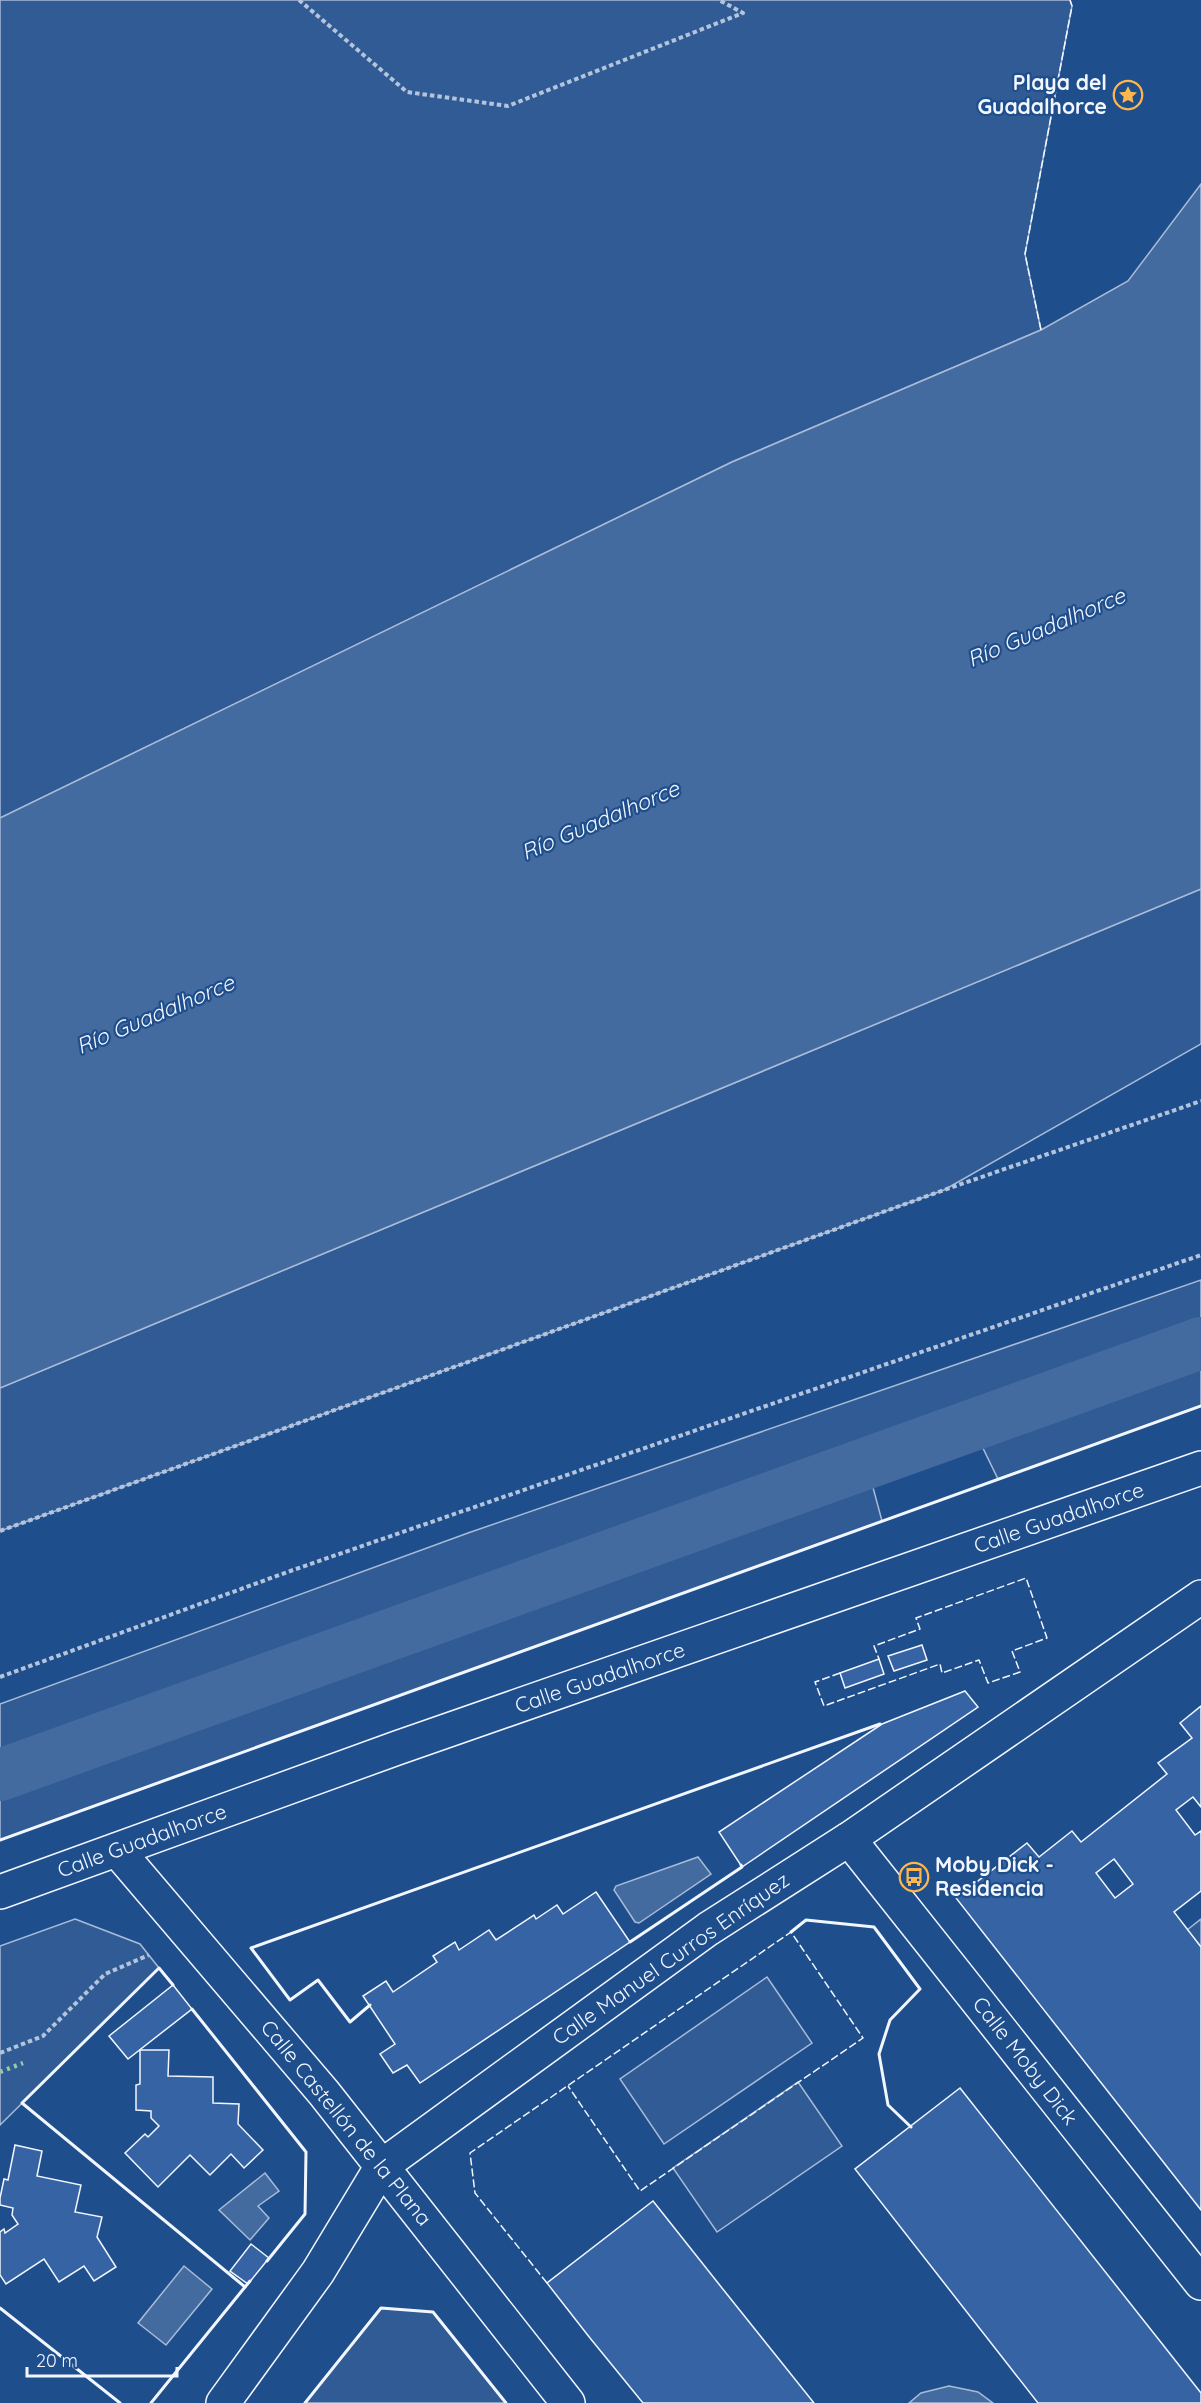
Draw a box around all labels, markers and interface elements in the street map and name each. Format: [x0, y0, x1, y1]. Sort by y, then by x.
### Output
place label: Playa del Guadalhorce [977, 69, 1107, 119]
place icon: Playa del Guadalhorce [1112, 79, 1144, 111]
water label: Río Guadalhorce [963, 580, 1131, 673]
water label: Río Guadalhorce [517, 773, 685, 866]
water label: Río Guadalhorce [72, 967, 240, 1060]
street label: Calle Guadalhorce [970, 1476, 1147, 1558]
street label: Calle Guadalhorce [511, 1636, 688, 1718]
street label: Calle Guadalhorce [54, 1797, 230, 1883]
place label: Moby Dick - Residencia [935, 1851, 1054, 1901]
bus stop icon: Moby Dick - Residencia [898, 1861, 930, 1893]
street label: Calle Manuel Curros Enríquez [547, 1866, 794, 2050]
street label: Calle Moby Dick [968, 1991, 1084, 2130]
street label: Calle Castellón de la Plana [256, 2014, 438, 2231]
scale bar [27, 2340, 177, 2378]
text: 20 m [36, 2349, 78, 2372]

